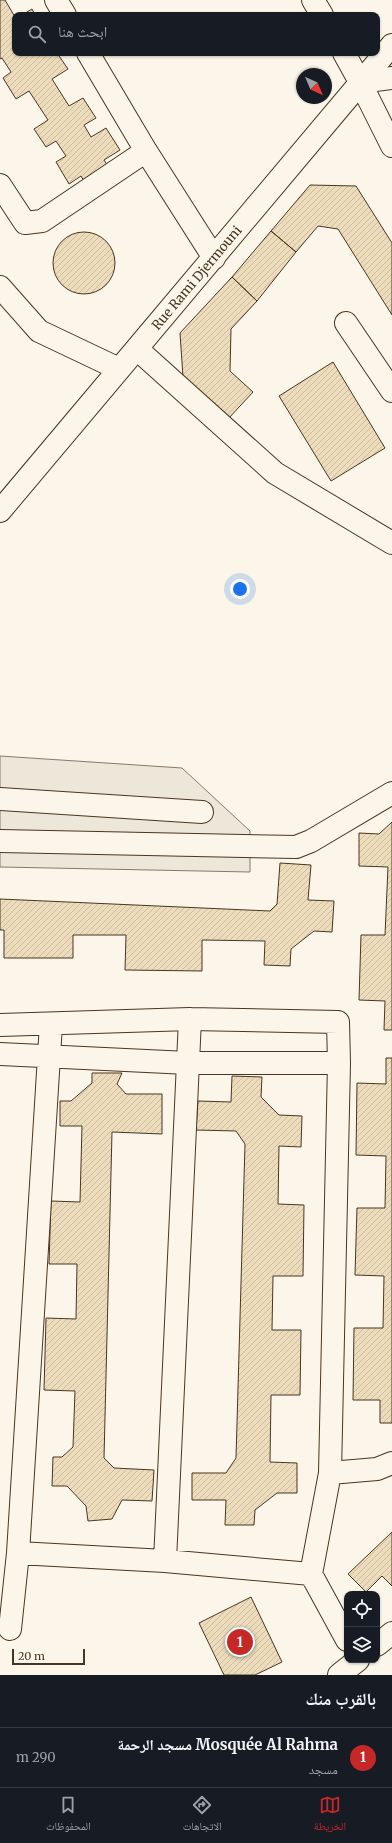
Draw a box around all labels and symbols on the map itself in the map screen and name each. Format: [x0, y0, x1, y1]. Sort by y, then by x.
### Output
north arrow [296, 68, 332, 104]
street label: Rue Rami Djermouni [148, 222, 245, 334]
your location [230, 579, 250, 599]
pin: 1 [227, 1627, 253, 1657]
scale bar [12, 1647, 85, 1666]

